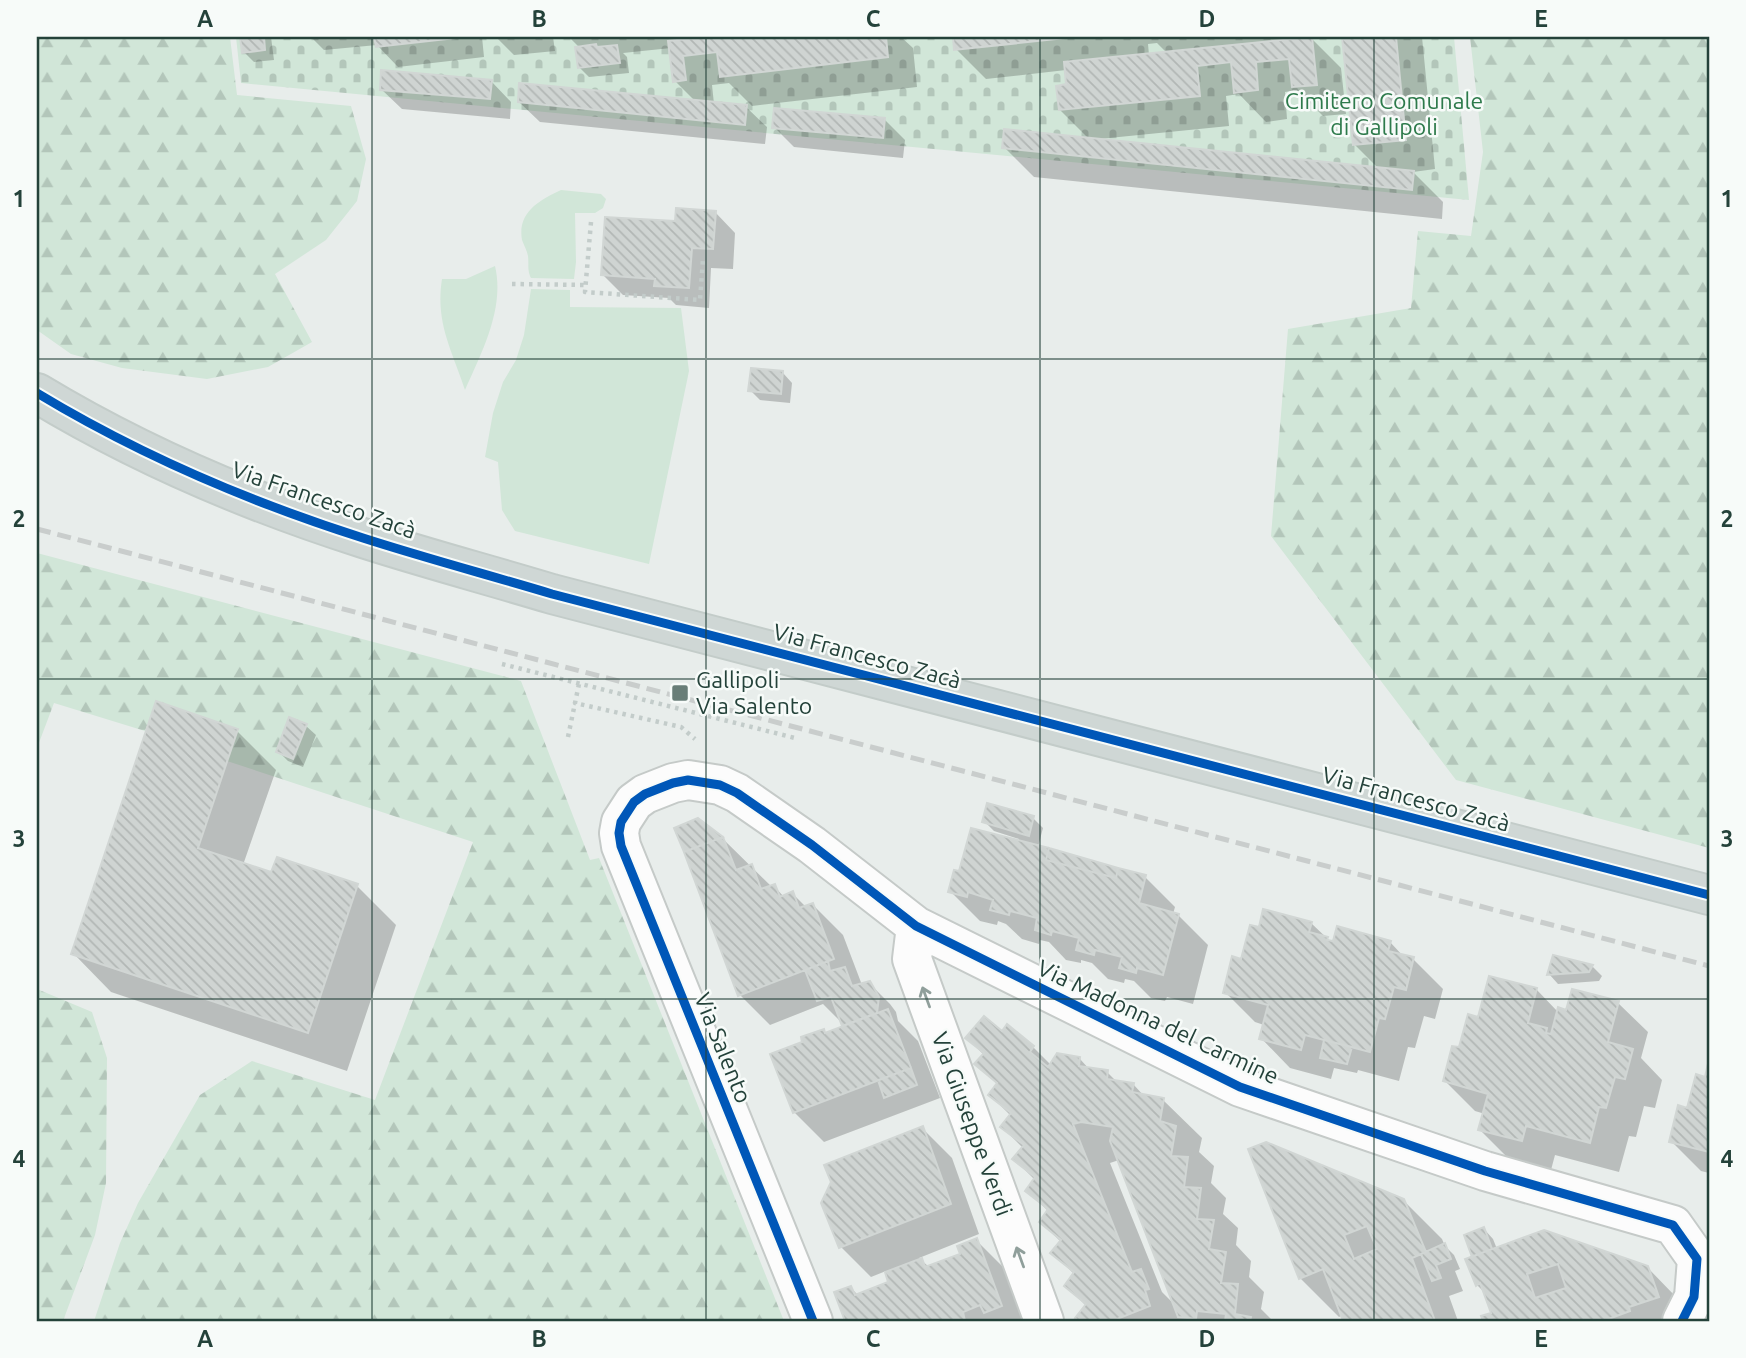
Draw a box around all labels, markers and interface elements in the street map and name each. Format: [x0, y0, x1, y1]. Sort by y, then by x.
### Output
text: A [197, 6, 213, 31]
text: B [531, 6, 547, 31]
text: C [866, 6, 881, 31]
text: D [1199, 6, 1215, 31]
text: E [1534, 6, 1548, 31]
park label: Cimitero Comunale di Gallipoli [1285, 88, 1483, 139]
text: 1 [13, 186, 25, 211]
text: 1 [1721, 186, 1733, 211]
street label: Via Francesco Zacà [229, 456, 420, 543]
text: 2 [13, 506, 25, 531]
text: 2 [1721, 506, 1733, 531]
street label: Via Francesco Zacà [771, 618, 964, 693]
place label: Gallipoli Via Salento [696, 667, 812, 718]
marker: Gallipoli Via Salento [670, 683, 690, 703]
street label: Via Francesco Zacà [1320, 761, 1513, 836]
text: 3 [13, 826, 25, 851]
text: 3 [1721, 826, 1733, 851]
street label: Via Madonna del Carmine [1034, 955, 1283, 1089]
one-way arrow [919, 987, 931, 1009]
street label: Via Salento [690, 989, 757, 1106]
street label: Via Giuseppe Verdi [928, 1029, 1017, 1219]
text: 4 [13, 1146, 26, 1171]
text: 4 [1721, 1146, 1734, 1171]
one-way arrow [1013, 1247, 1026, 1269]
text: A [197, 1326, 213, 1351]
text: B [531, 1326, 547, 1351]
text: C [866, 1326, 881, 1351]
text: D [1199, 1326, 1215, 1351]
text: E [1534, 1326, 1548, 1351]

